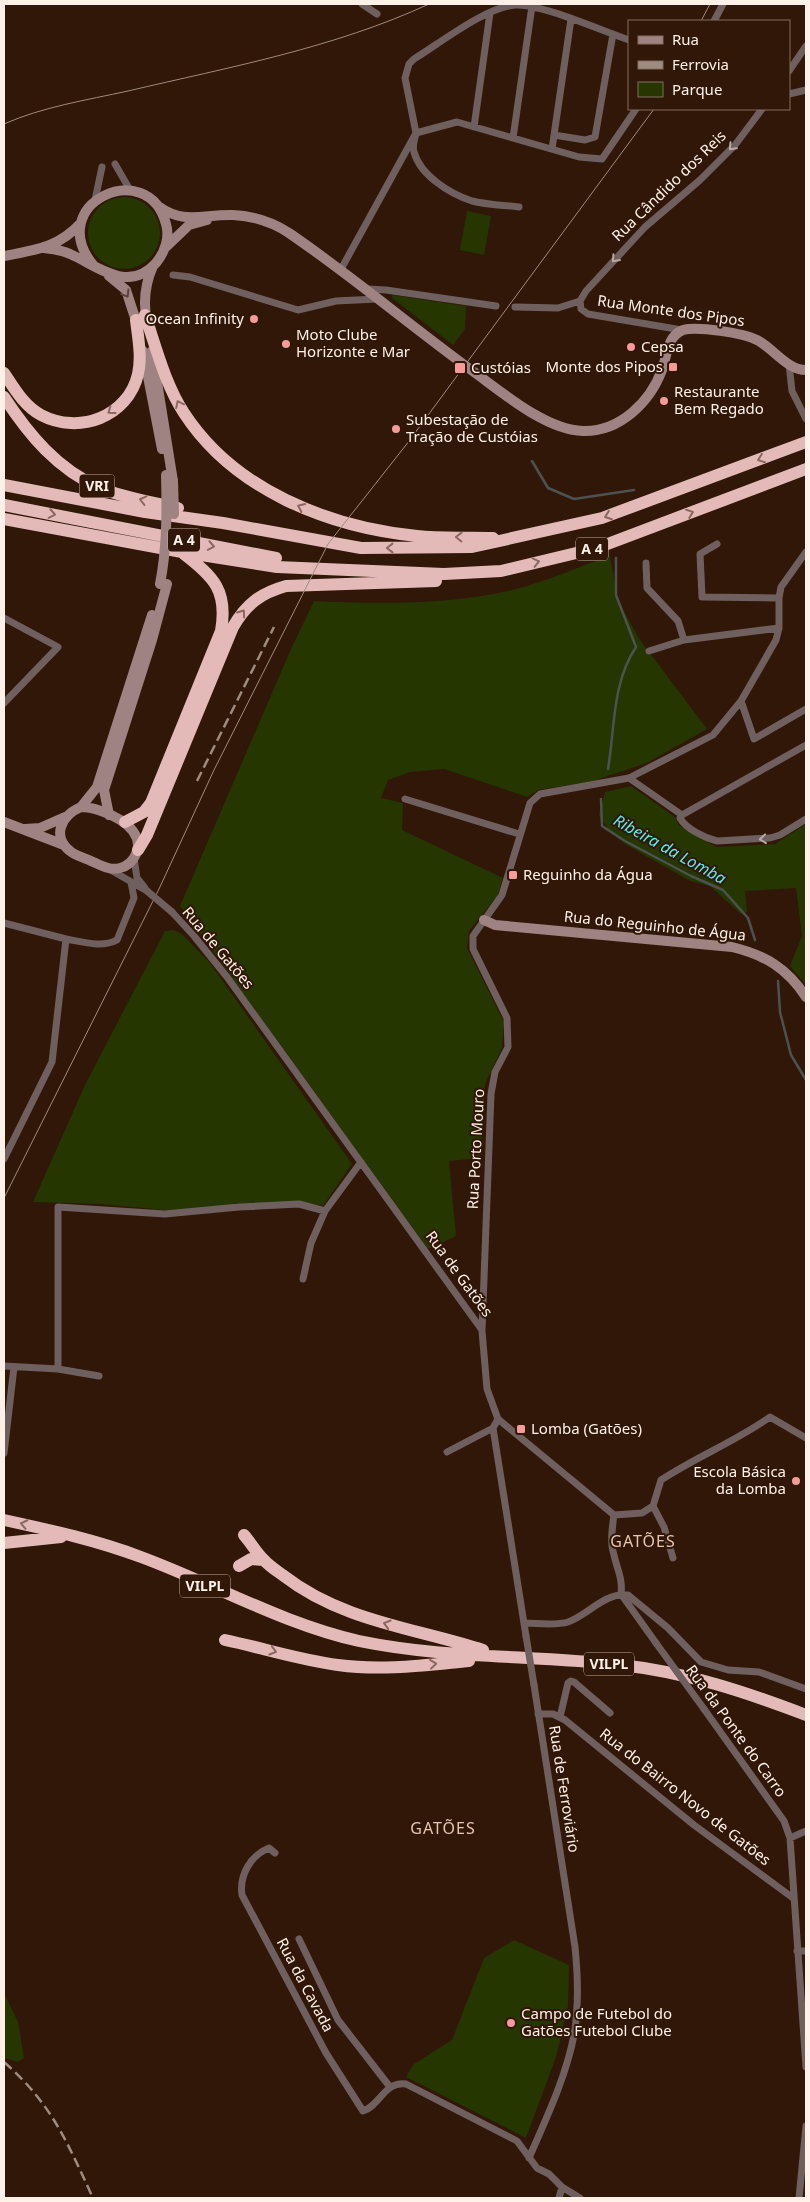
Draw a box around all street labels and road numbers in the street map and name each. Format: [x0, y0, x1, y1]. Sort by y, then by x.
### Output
street label: Rua Cândido dos Reis [607, 125, 730, 245]
street label: Rua Monte dos Pipos [596, 290, 746, 330]
road number: VRI [80, 474, 114, 498]
road number: A 4 [168, 528, 200, 552]
road number: A 4 [576, 538, 608, 560]
street label: Rua de Gatões [178, 902, 259, 993]
street label: Rua do Reguinho de Água [563, 906, 747, 945]
street label: Rua Porto Mouro [462, 1088, 488, 1210]
street label: Rua de Gatões [422, 1226, 498, 1321]
road number: VILPL [180, 1574, 230, 1598]
road number: VILPL [584, 1652, 634, 1676]
street label: Rua da Ponte do Carro [682, 1660, 792, 1801]
street label: Rua do Bairro Novo de Gatões [596, 1723, 775, 1869]
street label: Rua de Ferroviário [545, 1724, 585, 1854]
street label: Rua da Cavada [273, 1934, 339, 2035]

